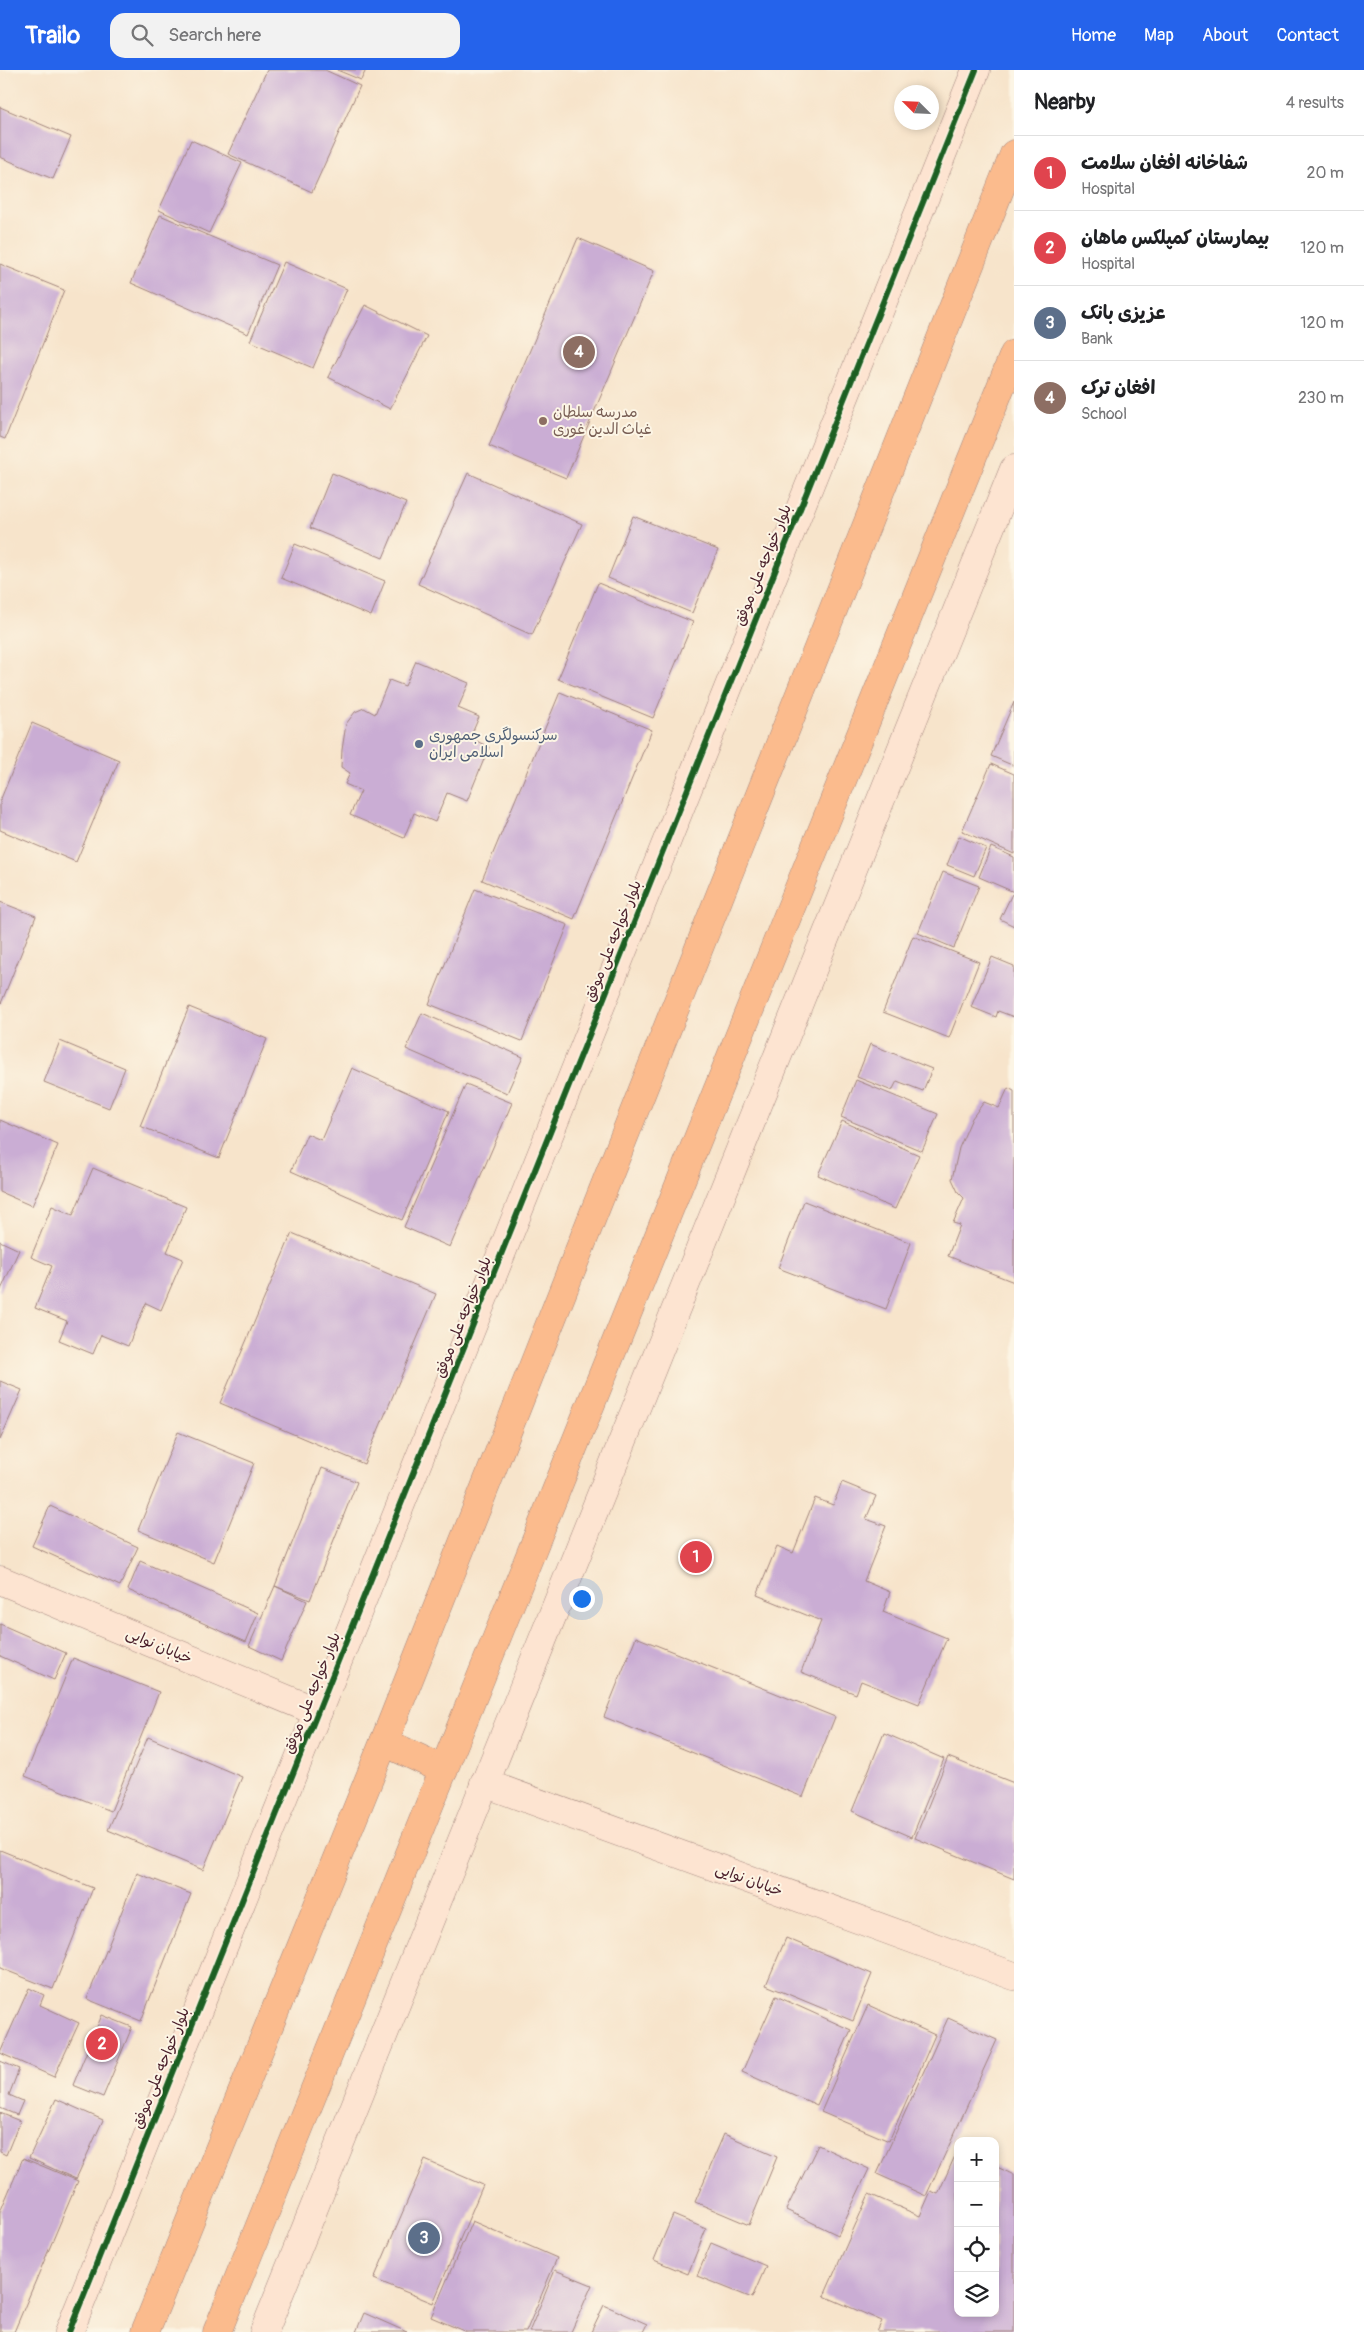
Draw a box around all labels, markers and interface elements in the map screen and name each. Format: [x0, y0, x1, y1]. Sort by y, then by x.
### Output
search box [110, 13, 460, 58]
text: Trailo [25, 21, 80, 50]
icon: search [128, 21, 156, 49]
text: Search here [168, 23, 261, 47]
text: Home [1071, 24, 1116, 47]
text: Map [1144, 24, 1174, 47]
text: About [1202, 24, 1248, 47]
text: Contact [1276, 24, 1339, 47]
north arrow [894, 85, 939, 130]
text: Nearby [1034, 89, 1095, 116]
text: 4 results [1286, 93, 1344, 113]
text: شفاخانه افغان سلامت [1081, 151, 1248, 175]
text: 1 [1047, 163, 1053, 183]
text: 20 m [1306, 163, 1344, 183]
text: Hospital [1081, 179, 1135, 199]
text: بیمارستان کمپلکس ماهان [1081, 226, 1269, 250]
text: 2 [1046, 238, 1054, 258]
text: 120 m [1300, 238, 1344, 258]
text: Hospital [1081, 254, 1135, 274]
text: عزیزی بانک [1081, 301, 1165, 325]
text: 3 [1046, 313, 1054, 333]
text: 120 m [1300, 313, 1344, 333]
text: Bank [1081, 329, 1113, 349]
pin: 4 [563, 333, 595, 371]
text: افغان ترک [1081, 376, 1155, 400]
text: 4 [1045, 388, 1055, 408]
text: 230 m [1298, 388, 1344, 408]
place label: مدرسه سلطان غیاث الدین غوری [553, 403, 652, 439]
text: School [1081, 404, 1127, 424]
marker: مدرسه سلطان غیاث الدین غوری [537, 415, 549, 427]
street label: بلوار خواجه علی موفق [730, 501, 796, 629]
place label: سرکنسولگری جمهوری اسلامی ایران [429, 726, 558, 762]
marker: سرکنسولگری جمهوری اسلامی ایران [413, 738, 425, 750]
street label: بلوار خواجه علی موفق [580, 877, 646, 1005]
street label: بلوار خواجه علی موفق [430, 1253, 496, 1381]
pin: 1 [680, 1538, 712, 1576]
your location [569, 1586, 595, 1612]
street label: خیابان نوایی [123, 1624, 195, 1668]
street label: بلوار خواجه علی موفق [279, 1629, 345, 1757]
street label: خیابان نوایی [713, 1859, 785, 1901]
street label: بلوار خواجه علی موفق [128, 2004, 194, 2132]
pin: 2 [86, 2025, 118, 2063]
map controls [954, 2137, 999, 2317]
button: + [954, 2137, 999, 2182]
button: − [954, 2182, 999, 2227]
pin: 3 [408, 2219, 440, 2257]
button: locate [954, 2227, 999, 2272]
button: layers [954, 2272, 999, 2317]

